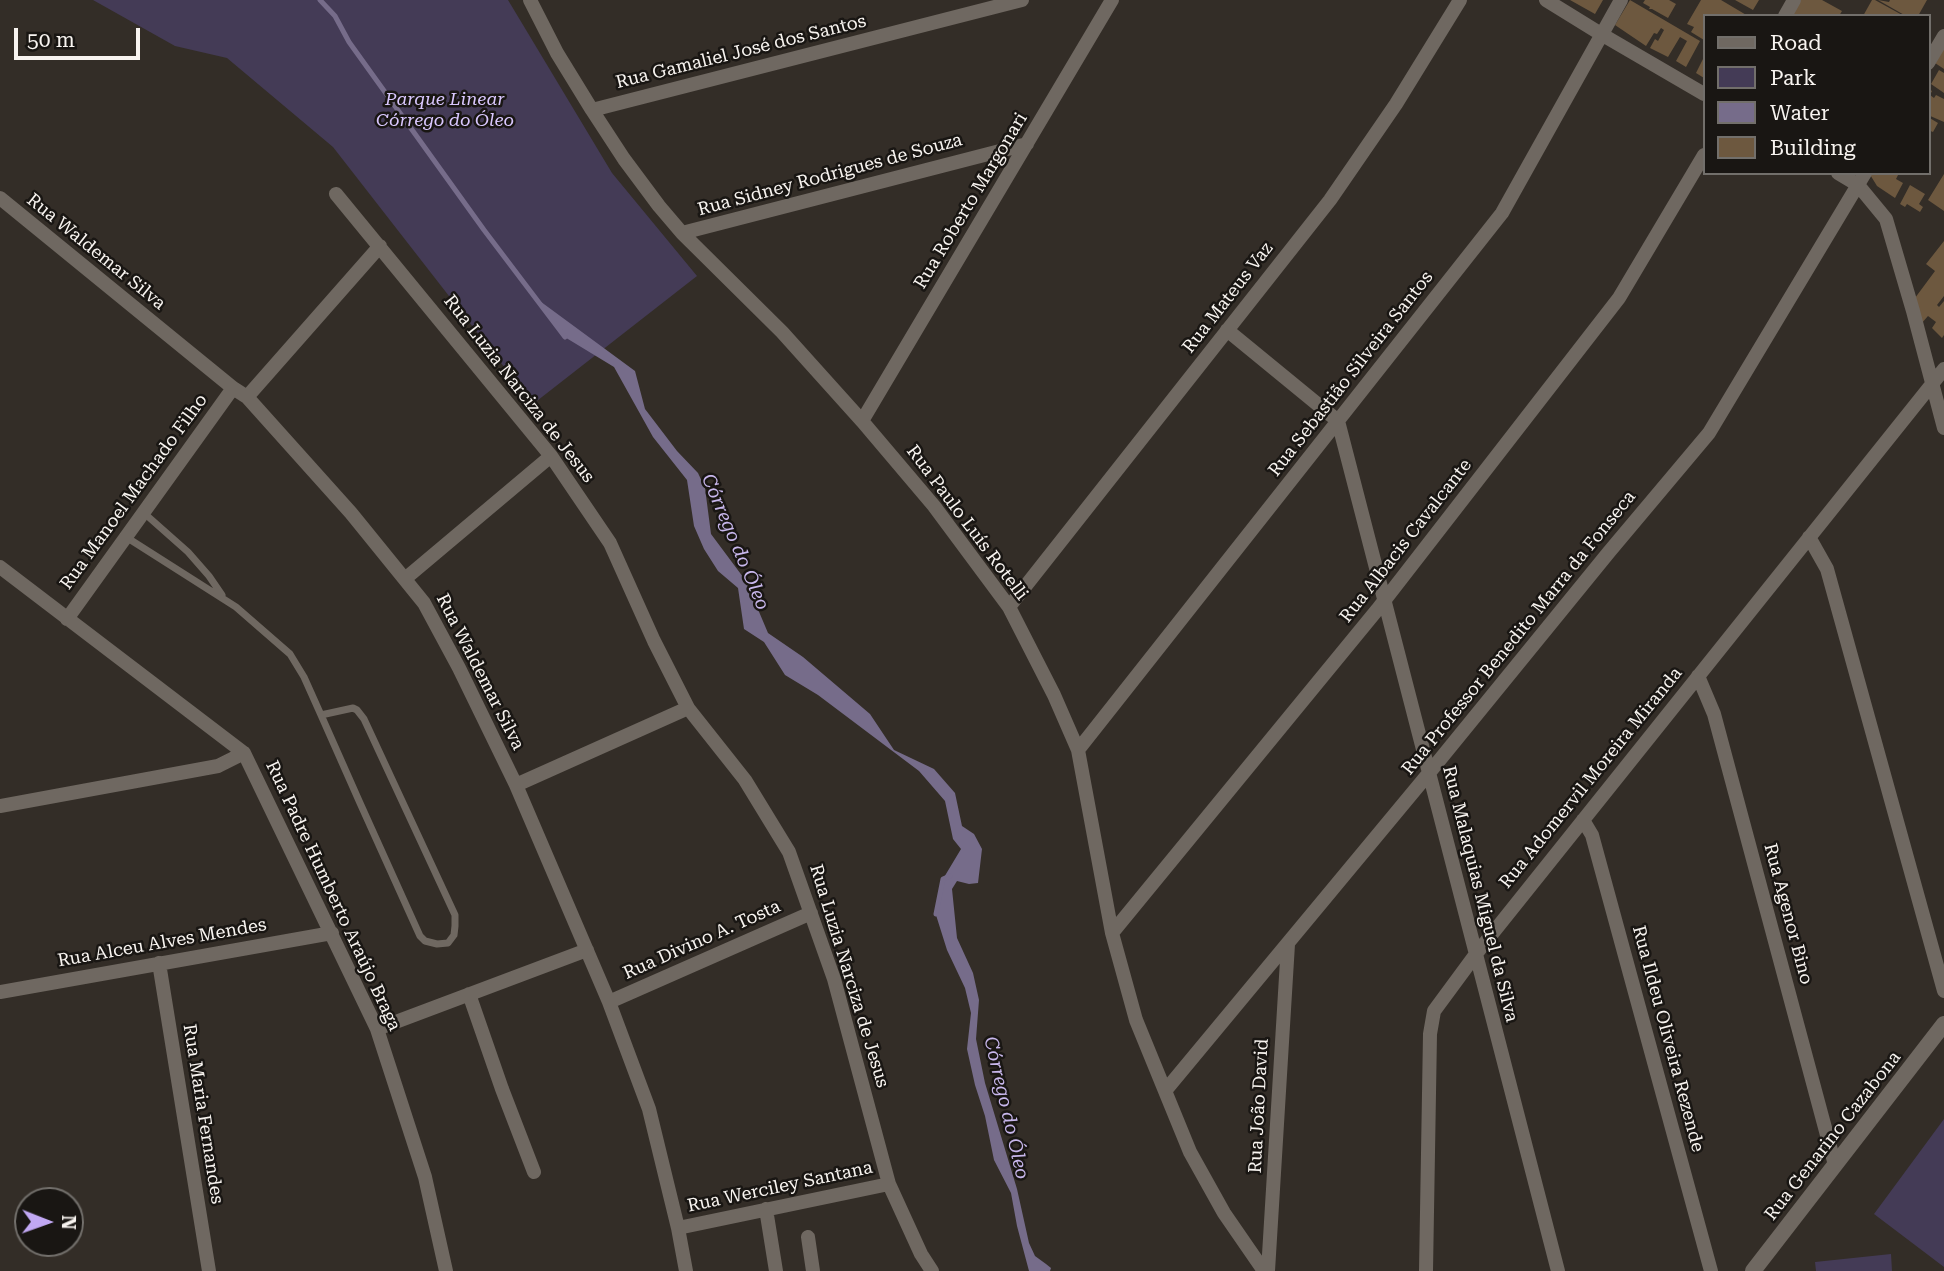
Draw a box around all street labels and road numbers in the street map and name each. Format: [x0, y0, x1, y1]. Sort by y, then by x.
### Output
street label: Rua Gamaliel José dos Santos [614, 10, 868, 94]
street label: Rua Roberto Margonari [910, 109, 1032, 293]
street label: Rua Sidney Rodrigues de Souza [695, 129, 965, 221]
street label: Rua Waldemar Silva [22, 189, 170, 315]
street label: Rua Mateus Vaz [1178, 238, 1278, 358]
street label: Rua Sebastião Silveira Santos [1264, 267, 1438, 481]
street label: Rua Luzia Narciza de Jesus [439, 291, 599, 487]
street label: Rua Manoel Machado Filho [56, 390, 212, 594]
street label: Rua Paulo Luís Rotelli [902, 441, 1032, 605]
street label: Rua Albacis Cavalcante [1335, 455, 1477, 627]
street label: Rua Professor Benedito Marra da Fonseca [1397, 486, 1641, 780]
street label: Rua Waldemar Silva [431, 590, 529, 754]
street label: Rua Adomervil Moreira Miranda [1495, 663, 1687, 893]
street label: Rua Padre Humberto Araújo Braga [261, 758, 405, 1034]
street label: Rua Malaquias Miguel da Silva [1438, 764, 1522, 1024]
street label: Rua Agenor Bino [1759, 841, 1817, 987]
street label: Rua Luzia Narciza de Jesus [805, 862, 893, 1090]
street label: Rua Divino A. Tosta [620, 896, 784, 984]
street label: Rua Alceu Alves Mendes [56, 914, 268, 972]
street label: Rua Ildeu Oliveira Rezende [1627, 923, 1709, 1155]
street label: Rua Maria Fernandes [178, 1022, 228, 1206]
street label: Rua João David [1245, 1038, 1273, 1174]
street label: Rua Genarino Cazabona [1760, 1047, 1906, 1225]
street label: Rua Werciley Santana [685, 1157, 875, 1217]

